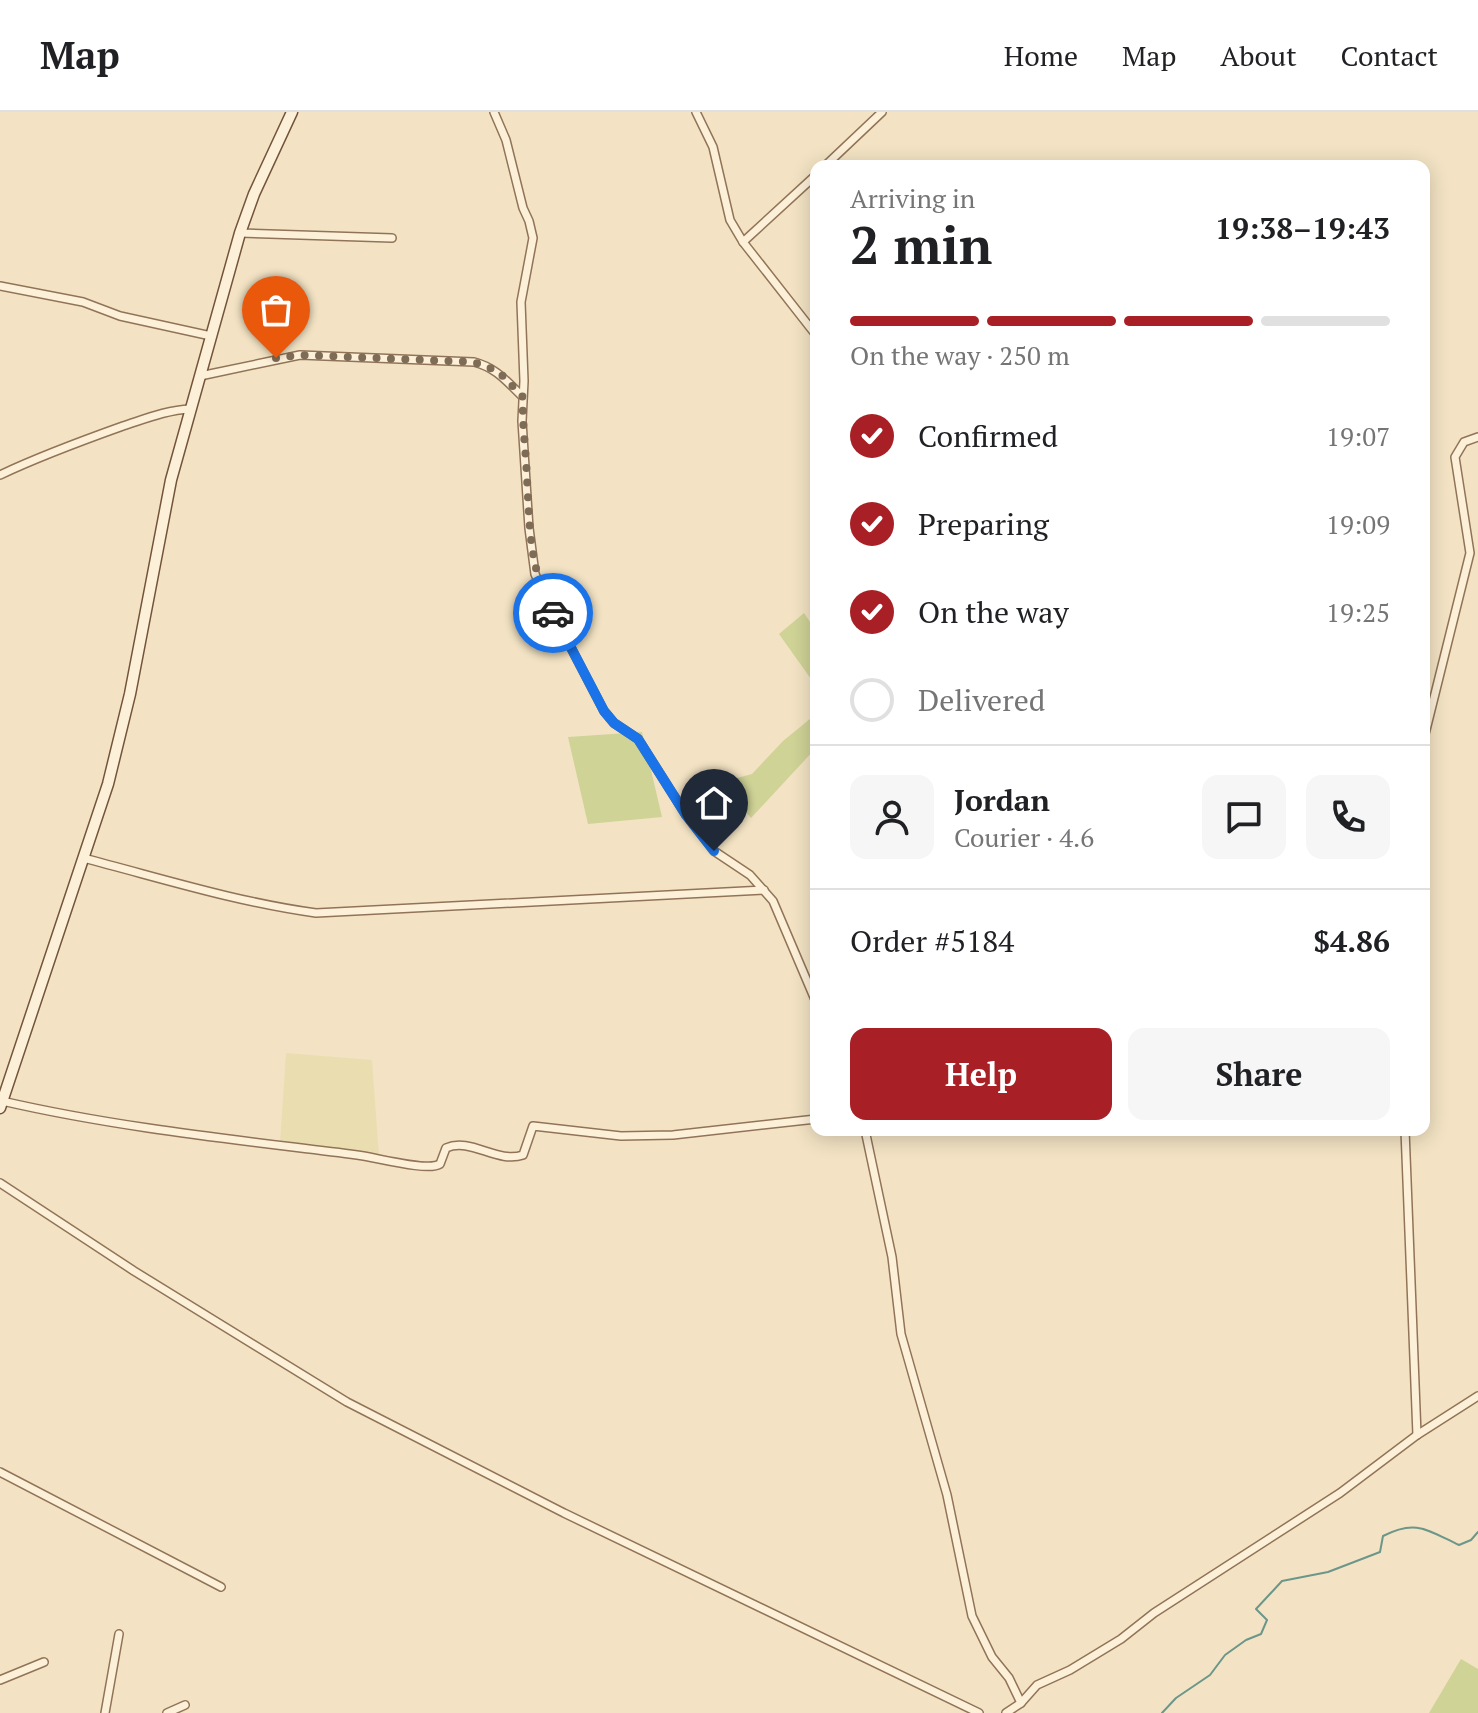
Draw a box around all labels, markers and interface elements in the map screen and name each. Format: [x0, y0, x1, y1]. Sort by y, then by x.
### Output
text: Map [40, 30, 120, 80]
text: Home [1004, 37, 1078, 74]
text: Map [1122, 37, 1176, 74]
text: About [1220, 37, 1297, 74]
text: Contact [1341, 37, 1438, 74]
text: Arriving in [850, 181, 975, 215]
text: 19:38–19:43 [1215, 208, 1390, 248]
text: 2 min [850, 210, 992, 279]
pin [242, 276, 310, 358]
icon: bag [254, 288, 298, 332]
text: On the way · 250 m [850, 338, 1070, 372]
icon: check [850, 414, 894, 458]
text: Confirmed [918, 416, 1058, 456]
text: 19:07 [1326, 419, 1390, 453]
icon: check [850, 502, 894, 546]
text: Preparing [918, 504, 1049, 544]
text: 19:09 [1326, 507, 1390, 541]
courier [513, 573, 593, 653]
icon: check [850, 590, 894, 634]
icon: car [531, 591, 575, 635]
text: On the way [918, 592, 1069, 632]
text: 19:25 [1326, 595, 1390, 629]
text: Delivered [918, 680, 1045, 720]
pin [680, 769, 748, 851]
button: person [850, 775, 934, 859]
button: chat [1202, 775, 1286, 859]
button: phone [1306, 775, 1390, 859]
text: Jordan [954, 780, 1050, 820]
icon: home [692, 781, 736, 825]
text: Courier · 4.6 [954, 820, 1094, 854]
text: Order #5184 [850, 921, 1014, 961]
text: $4.86 [1313, 921, 1390, 961]
button: Help [850, 1028, 1112, 1120]
button: Share [1128, 1028, 1390, 1120]

